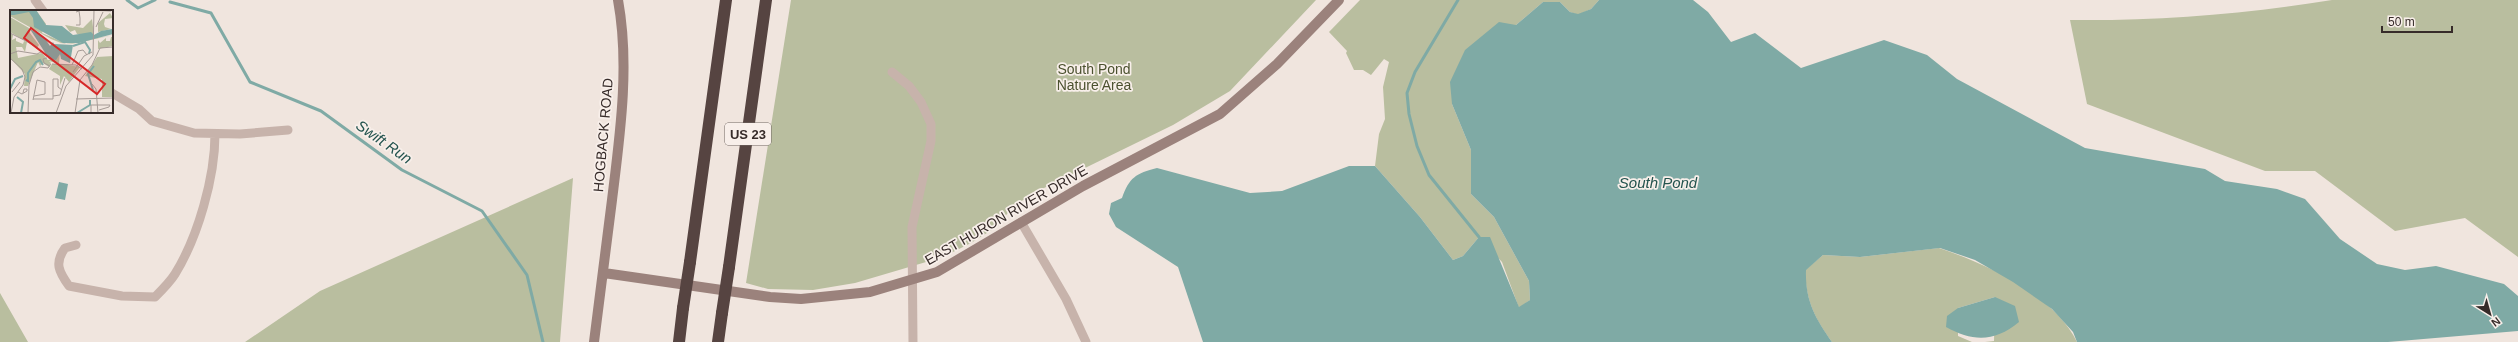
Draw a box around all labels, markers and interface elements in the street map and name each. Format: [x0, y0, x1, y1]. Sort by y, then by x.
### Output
scale bar [2382, 8, 2452, 34]
inset map [10, 10, 113, 113]
text: 50 m [2388, 15, 2415, 29]
park label: South Pond Nature Area [1057, 61, 1132, 93]
street label: HOGBACK ROAD [590, 77, 616, 193]
water label: Swift Run [353, 116, 415, 167]
road number: US 23 [725, 123, 771, 145]
street label: EAST HURON RIVER DRIVE [922, 162, 1090, 268]
water label: South Pond [1619, 174, 1698, 191]
north arrow [2470, 294, 2510, 334]
text: N [2489, 315, 2503, 329]

